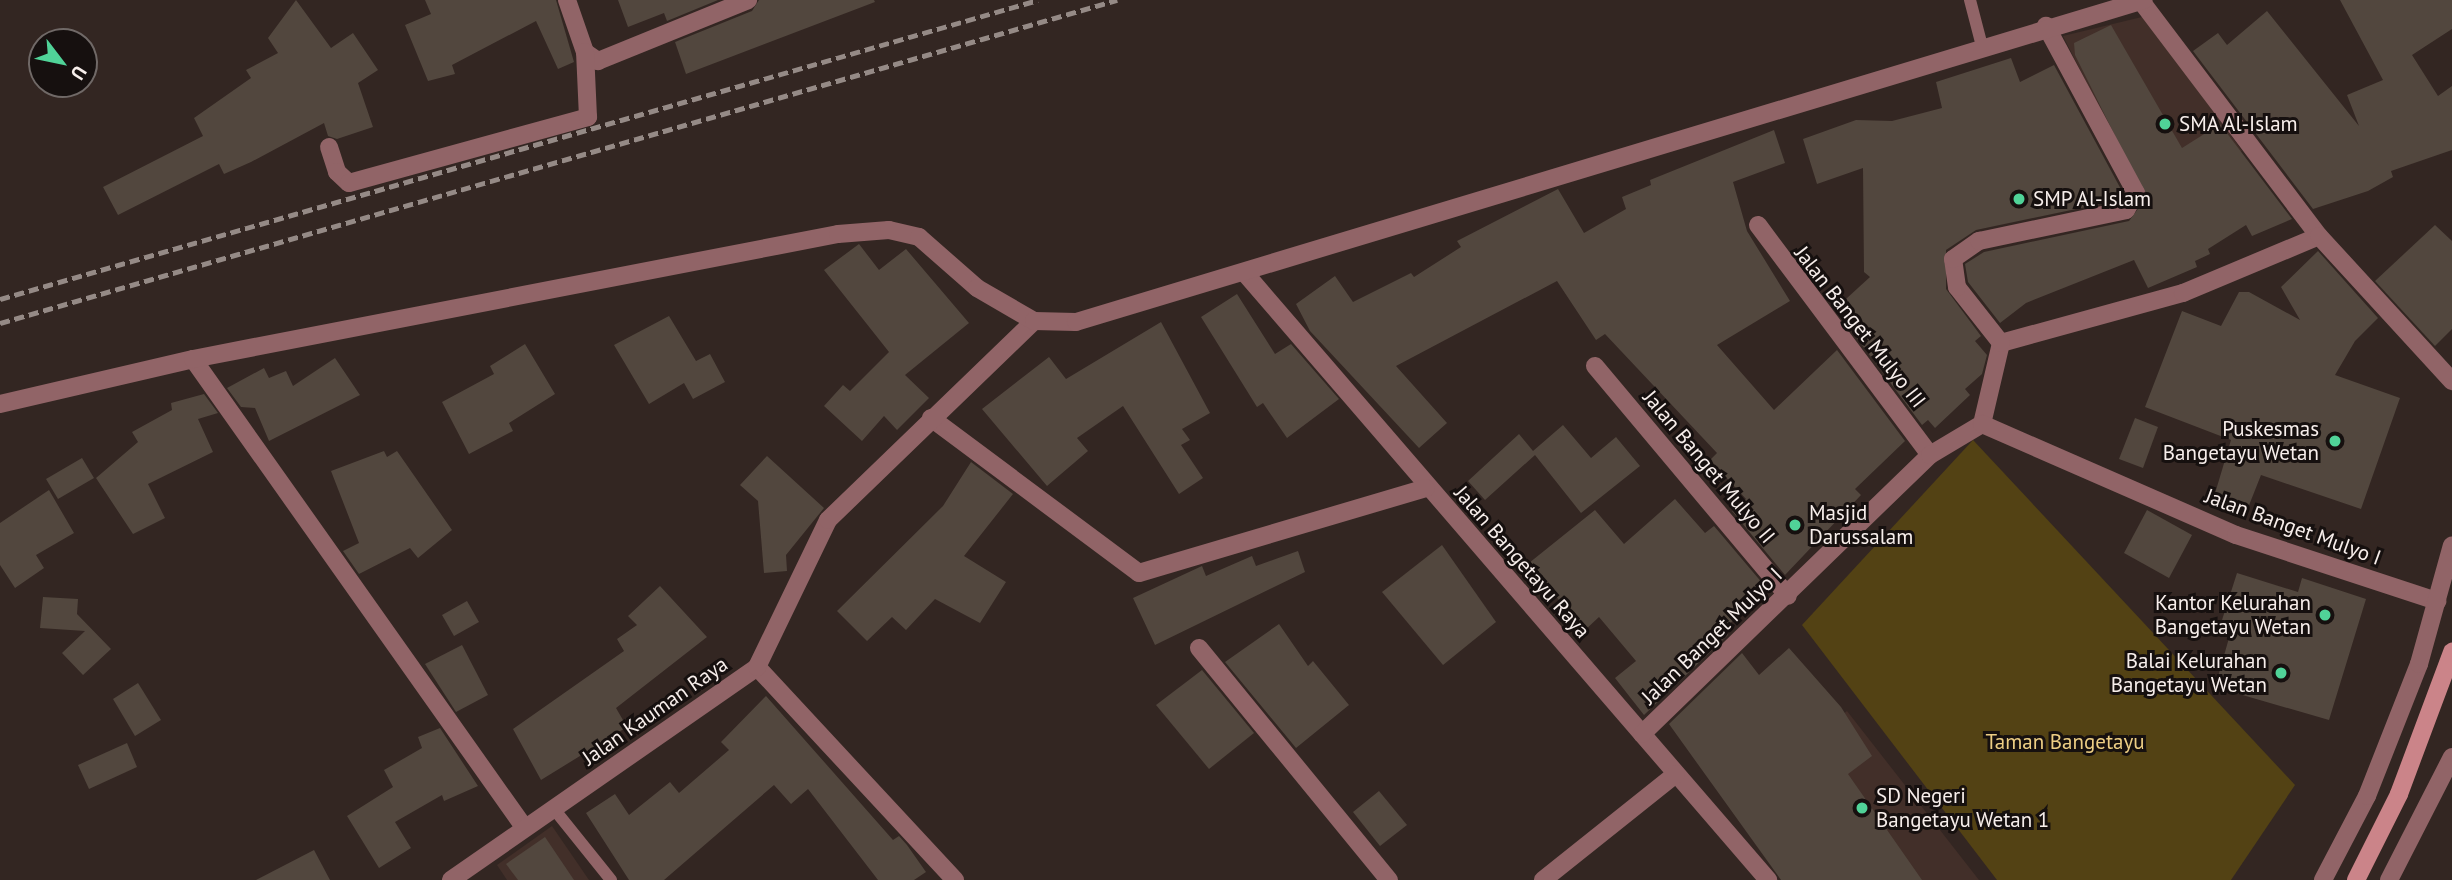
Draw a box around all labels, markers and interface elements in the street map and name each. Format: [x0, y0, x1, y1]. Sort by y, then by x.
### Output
north arrow [28, 28, 98, 98]
text: U [66, 62, 92, 84]
place label: SMA Al-Islam [2179, 111, 2299, 137]
marker: SMA Al-Islam [2157, 116, 2173, 132]
place label: SMP Al-Islam [2033, 186, 2153, 212]
marker: SMP Al-Islam [2011, 191, 2027, 207]
street label: Jalan Banget Mulyo III [1789, 241, 1931, 413]
street label: Jalan Banget Mulyo II [1638, 385, 1780, 549]
place label: Puskesmas Bangetayu Wetan [2162, 416, 2319, 466]
marker: Puskesmas Bangetayu Wetan [2325, 431, 2345, 451]
street label: Jalan Bangetayu Raya [1449, 481, 1595, 643]
street label: Jalan Banget Mulyo I [2201, 483, 2385, 571]
place label: Masjid Darussalam [1809, 500, 1913, 550]
marker: Masjid Darussalam [1787, 517, 1803, 533]
street label: Jalan Banget Mulyo I [1636, 562, 1788, 710]
place label: Kantor Kelurahan Bangetayu Wetan [2154, 590, 2311, 640]
marker: Kantor Kelurahan Bangetayu Wetan [2317, 607, 2333, 623]
place label: Balai Kelurahan Bangetayu Wetan [2110, 648, 2267, 698]
street label: Jalan Kauman Raya [577, 651, 733, 771]
marker: Balai Kelurahan Bangetayu Wetan [2273, 665, 2289, 681]
park label: Taman Bangetayu [1985, 729, 2145, 755]
place label: SD Negeri Bangetayu Wetan 1 [1876, 783, 2050, 833]
marker: SD Negeri Bangetayu Wetan 1 [1854, 800, 1870, 816]

